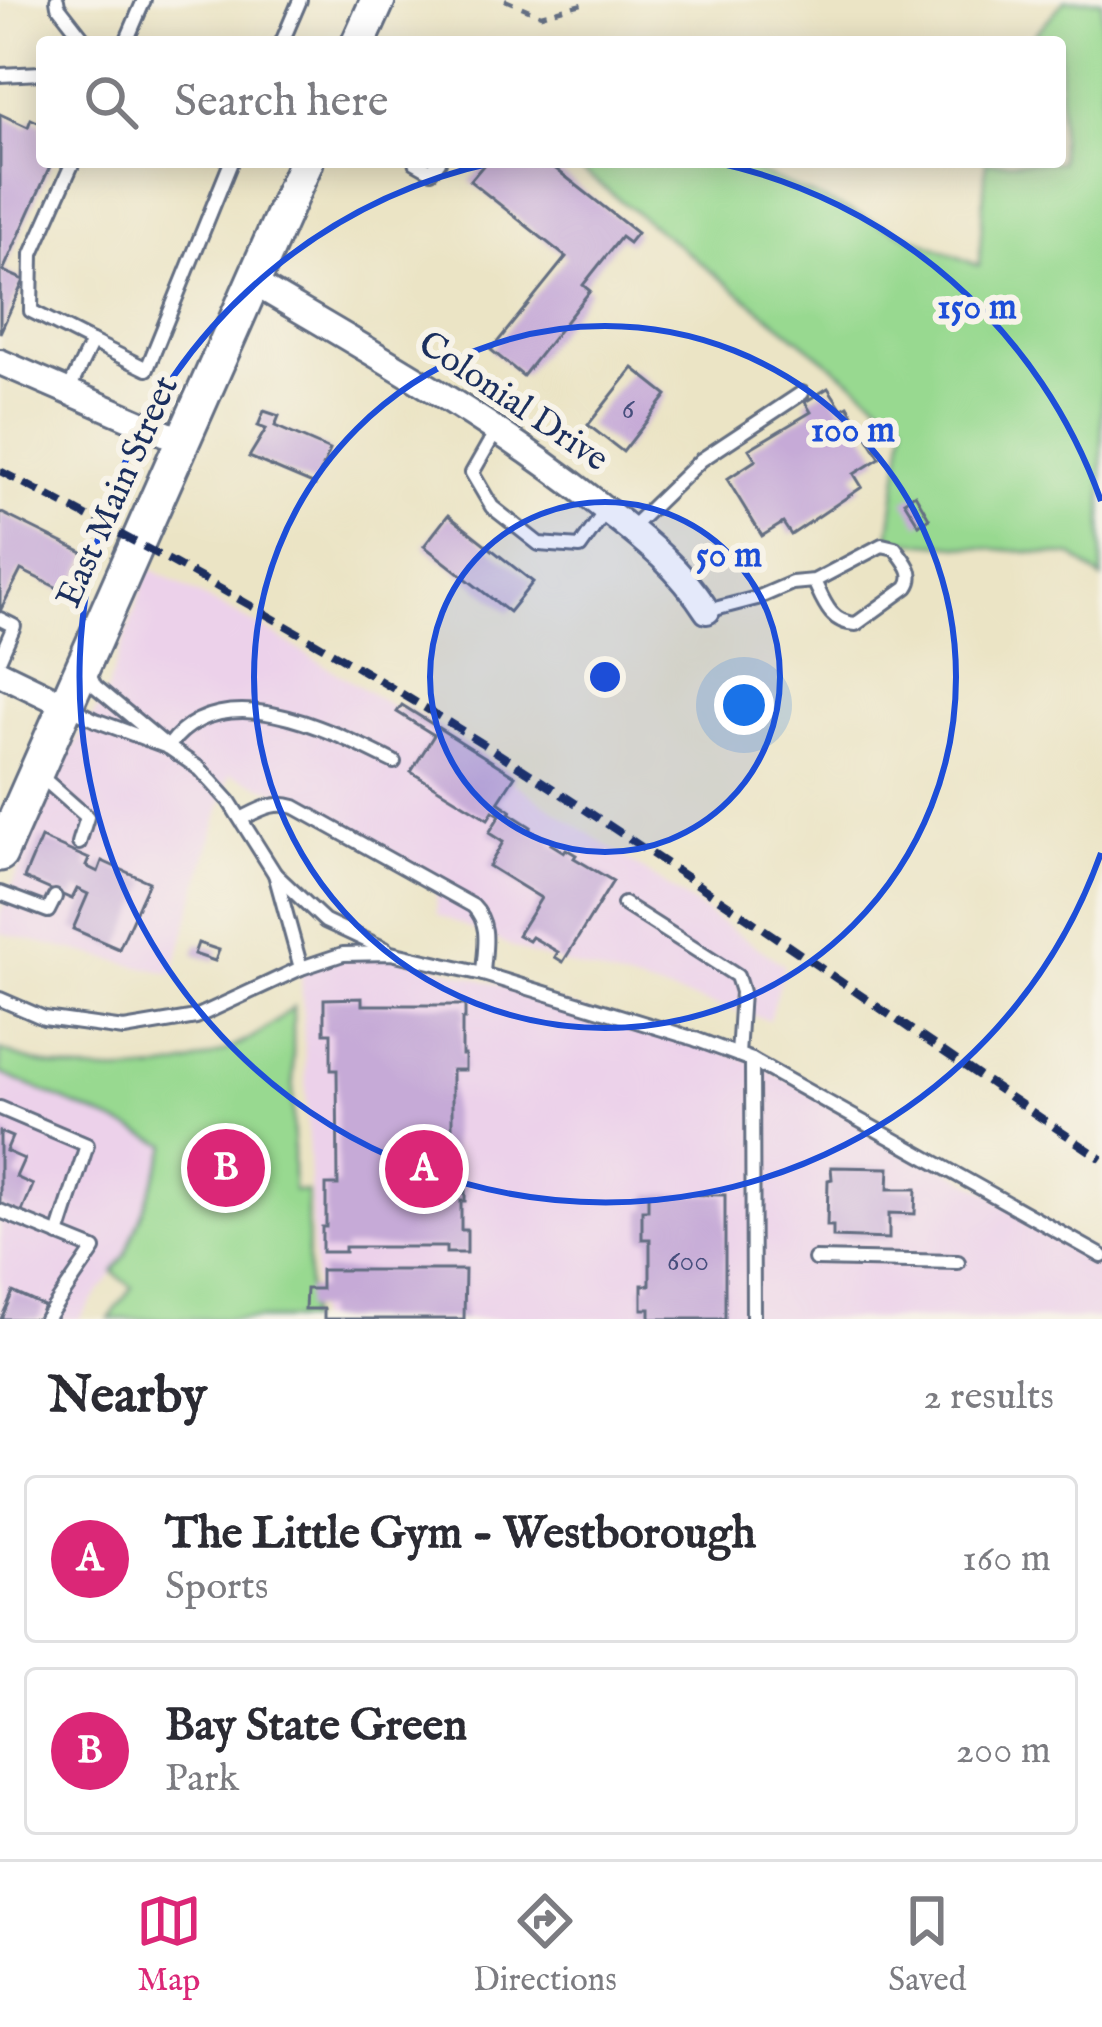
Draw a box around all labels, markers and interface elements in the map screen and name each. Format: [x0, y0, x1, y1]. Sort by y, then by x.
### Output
search box [36, 36, 1066, 168]
icon: search [78, 69, 144, 135]
text: Search here [174, 74, 388, 131]
text: 150 m [937, 285, 1017, 331]
street label: Colonial Drive [409, 321, 617, 483]
street label: East Main Street [46, 369, 190, 615]
house number: 6 [622, 391, 636, 429]
text: 100 m [811, 408, 895, 454]
text: 50 m [696, 533, 762, 579]
centre of rings [584, 656, 626, 698]
your location [714, 675, 774, 735]
pin: B [187, 1123, 265, 1213]
pin: A [385, 1124, 463, 1214]
house number: 600 [667, 1243, 709, 1281]
text: Nearby [48, 1365, 207, 1430]
text: 2 results [923, 1373, 1054, 1422]
text: The Little Gym - Westborough [165, 1506, 756, 1563]
text: A [77, 1535, 103, 1584]
text: 160 m [962, 1535, 1051, 1584]
text: Sports [165, 1563, 268, 1612]
text: Bay State Green [165, 1698, 467, 1755]
text: B [77, 1727, 103, 1776]
text: 200 m [956, 1727, 1051, 1776]
text: Park [165, 1755, 239, 1804]
tab: Map [136, 1888, 202, 2002]
tab: Directions [473, 1888, 617, 2002]
tab: Saved [888, 1888, 966, 2002]

